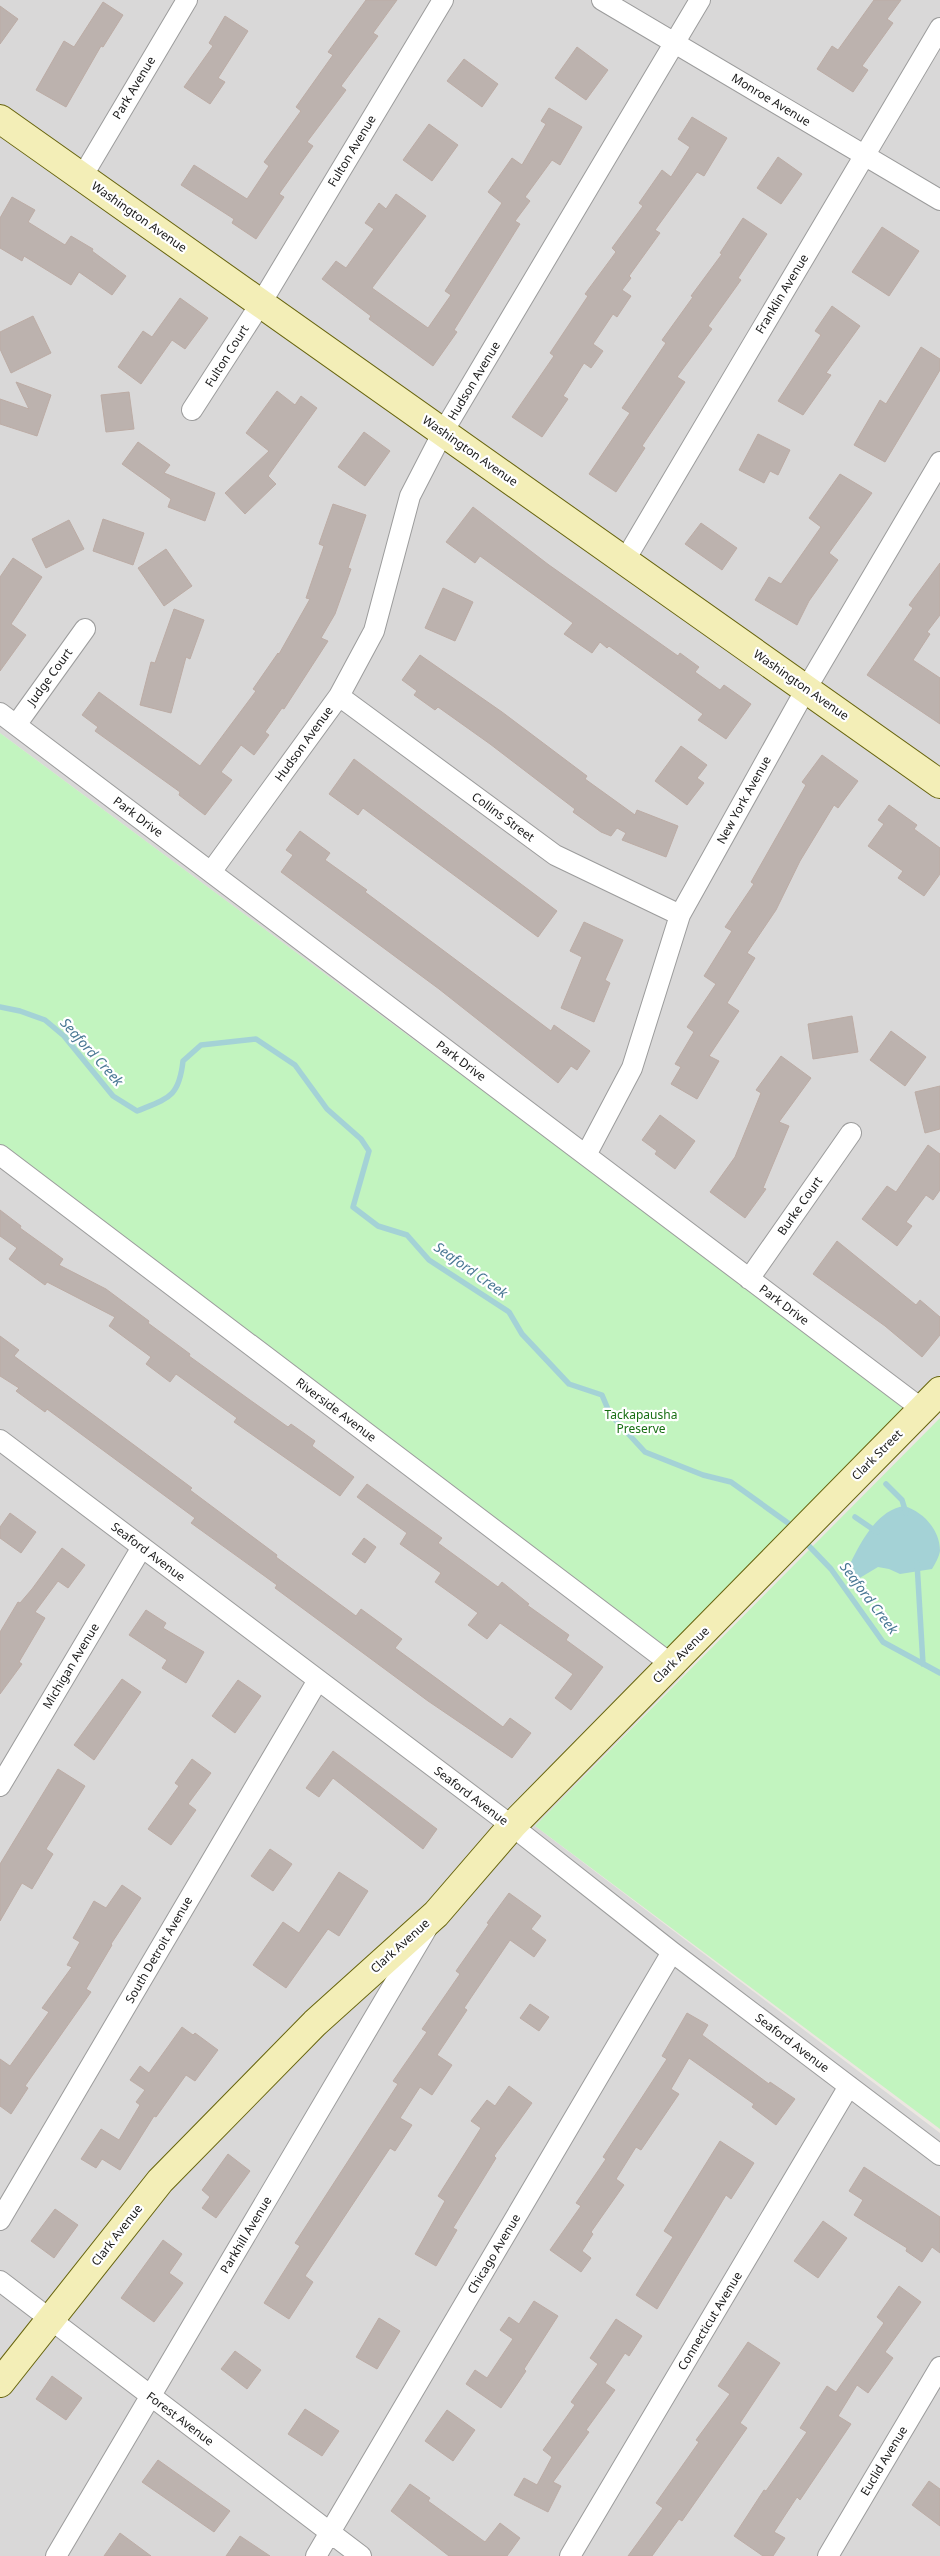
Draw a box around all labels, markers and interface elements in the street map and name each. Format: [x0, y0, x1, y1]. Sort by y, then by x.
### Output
street label: Park Avenue [108, 53, 159, 122]
street label: Monroe Avenue [728, 69, 814, 130]
street label: Fulton Avenue [323, 111, 380, 190]
street label: Washington Avenue [88, 177, 191, 256]
street label: Franklin Avenue [751, 250, 812, 337]
street label: Fulton Court [201, 321, 253, 390]
street label: Hudson Avenue [443, 338, 504, 423]
street label: Washington Avenue [419, 411, 522, 490]
street label: Judge Court [22, 644, 77, 710]
street label: Washington Avenue [750, 645, 853, 724]
street label: Hudson Avenue [270, 702, 337, 785]
street label: New York Avenue [712, 752, 775, 847]
street label: Collins Street [468, 788, 539, 846]
street label: Park Drive [110, 792, 167, 841]
water label: Seaford Creek [57, 1013, 129, 1091]
street label: Park Drive [433, 1036, 490, 1085]
street label: Burke Court [773, 1172, 826, 1238]
water label: Seaford Creek [431, 1237, 513, 1303]
street label: Park Drive [756, 1280, 813, 1329]
street label: Riverside Avenue [293, 1374, 380, 1446]
park label: Tackapausha Preserve [605, 1406, 677, 1437]
street label: Clark Street [848, 1425, 906, 1484]
street label: Seaford Avenue [108, 1518, 189, 1585]
water label: Seaford Creek [836, 1558, 903, 1639]
street label: Michigan Avenue [38, 1620, 103, 1712]
street label: Clark Avenue [648, 1622, 713, 1687]
street label: Seaford Avenue [431, 1762, 512, 1829]
street label: South Detroit Avenue [121, 1893, 196, 2006]
street label: Clark Avenue [366, 1914, 433, 1977]
street label: Seaford Avenue [752, 2009, 833, 2076]
street label: Parkhill Avenue [216, 2193, 275, 2277]
street label: Clark Avenue [87, 2200, 146, 2269]
street label: Chicago Avenue [463, 2210, 524, 2297]
street label: Connecticut Avenue [673, 2268, 746, 2373]
street label: Forest Avenue [143, 2388, 218, 2450]
street label: Euclid Avenue [856, 2422, 911, 2499]

